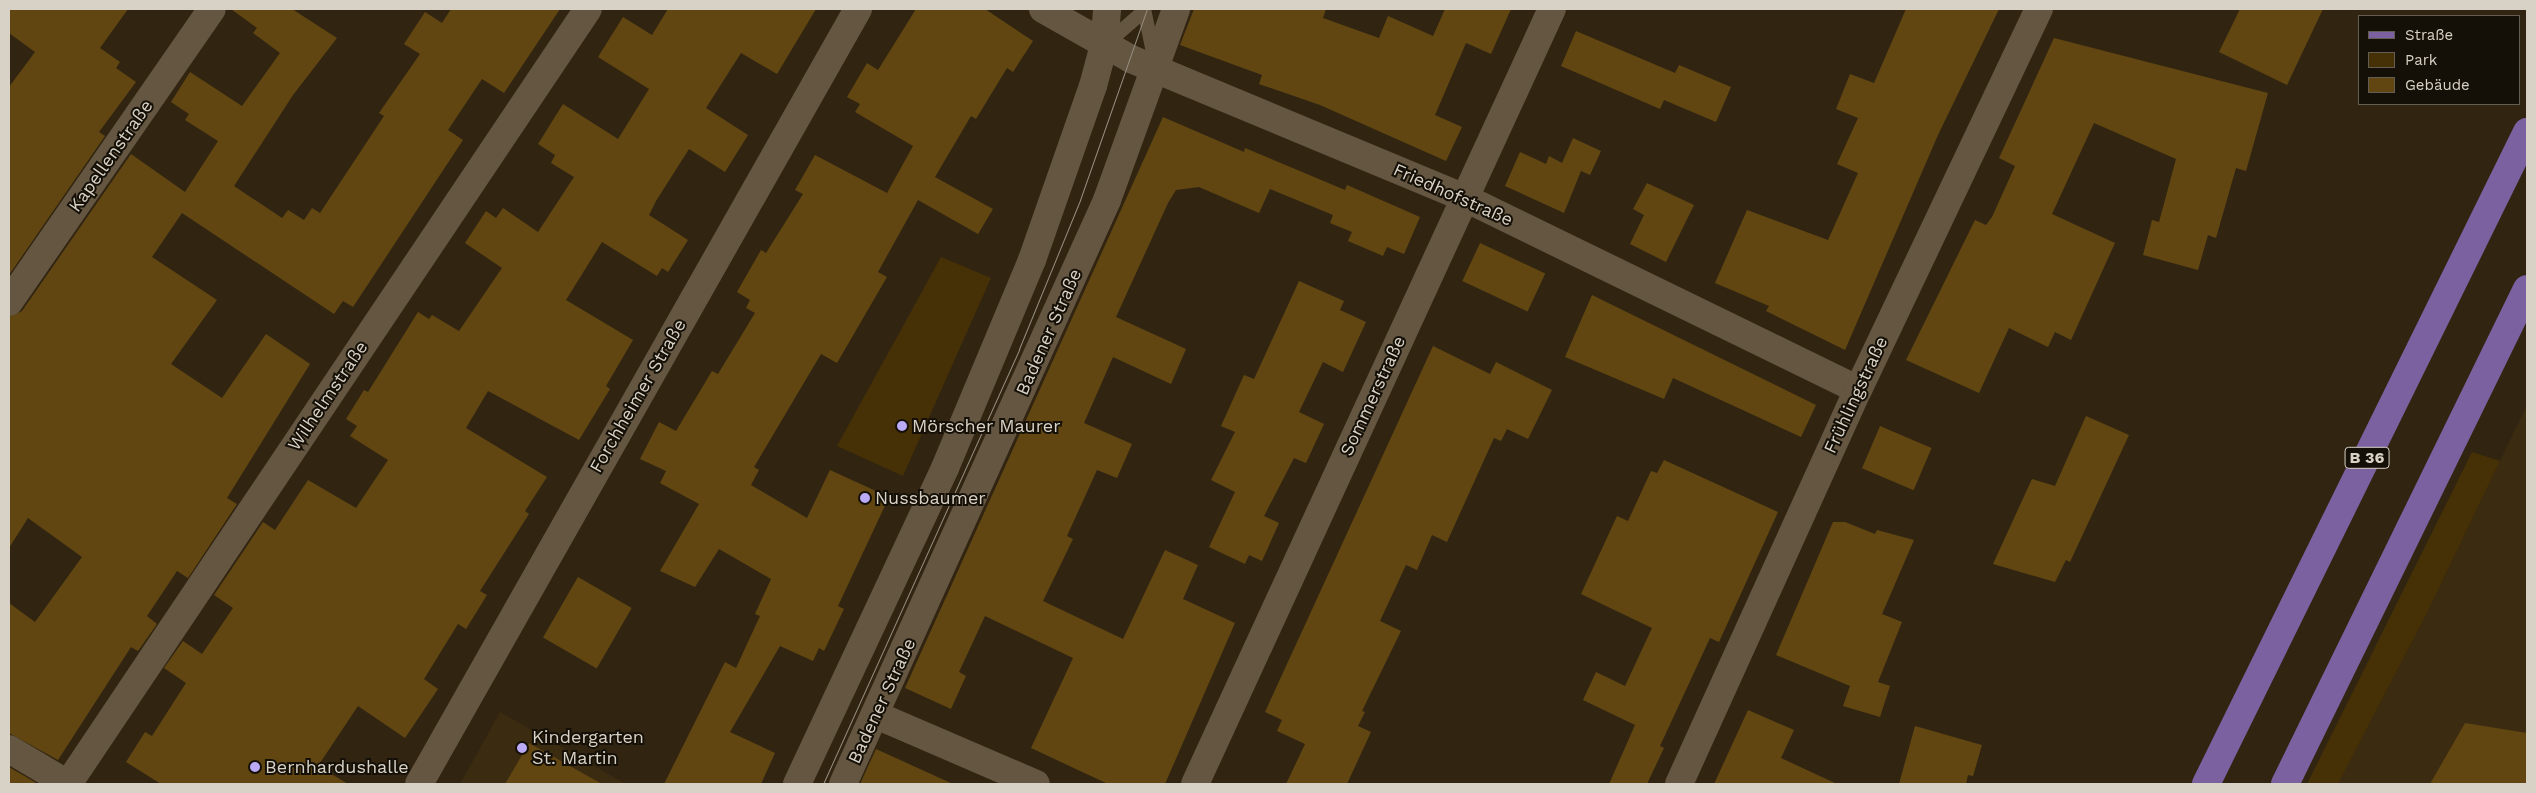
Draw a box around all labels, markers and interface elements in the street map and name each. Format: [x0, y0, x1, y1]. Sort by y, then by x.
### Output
legend [2358, 15, 2521, 105]
text: Straße [2405, 26, 2453, 44]
text: Park [2405, 51, 2437, 69]
text: Gebäude [2405, 76, 2470, 94]
street label: Kapellenstraße [64, 96, 158, 216]
street label: Friedhofstraße [1390, 159, 1516, 231]
street label: Badener Straße [1011, 265, 1087, 399]
street label: Forchheimer Straße [585, 315, 691, 477]
street label: Sommerstraße [1336, 333, 1410, 459]
street label: Frühlingstraße [1819, 333, 1893, 457]
street label: Wilhelmstraße [283, 337, 373, 455]
place label: Mörscher Maurer [912, 415, 1061, 437]
marker: Mörscher Maurer [896, 420, 908, 432]
road number: B 36 [2344, 444, 2390, 472]
place label: Nussbaumer [875, 487, 986, 509]
marker: Nussbaumer [859, 492, 871, 504]
street label: Badener Straße [843, 635, 921, 767]
place label: Kindergarten St. Martin [532, 727, 644, 770]
marker: Kindergarten St. Martin [516, 742, 528, 754]
place label: Bernhardushalle [265, 756, 409, 778]
marker: Bernhardushalle [249, 761, 261, 773]

